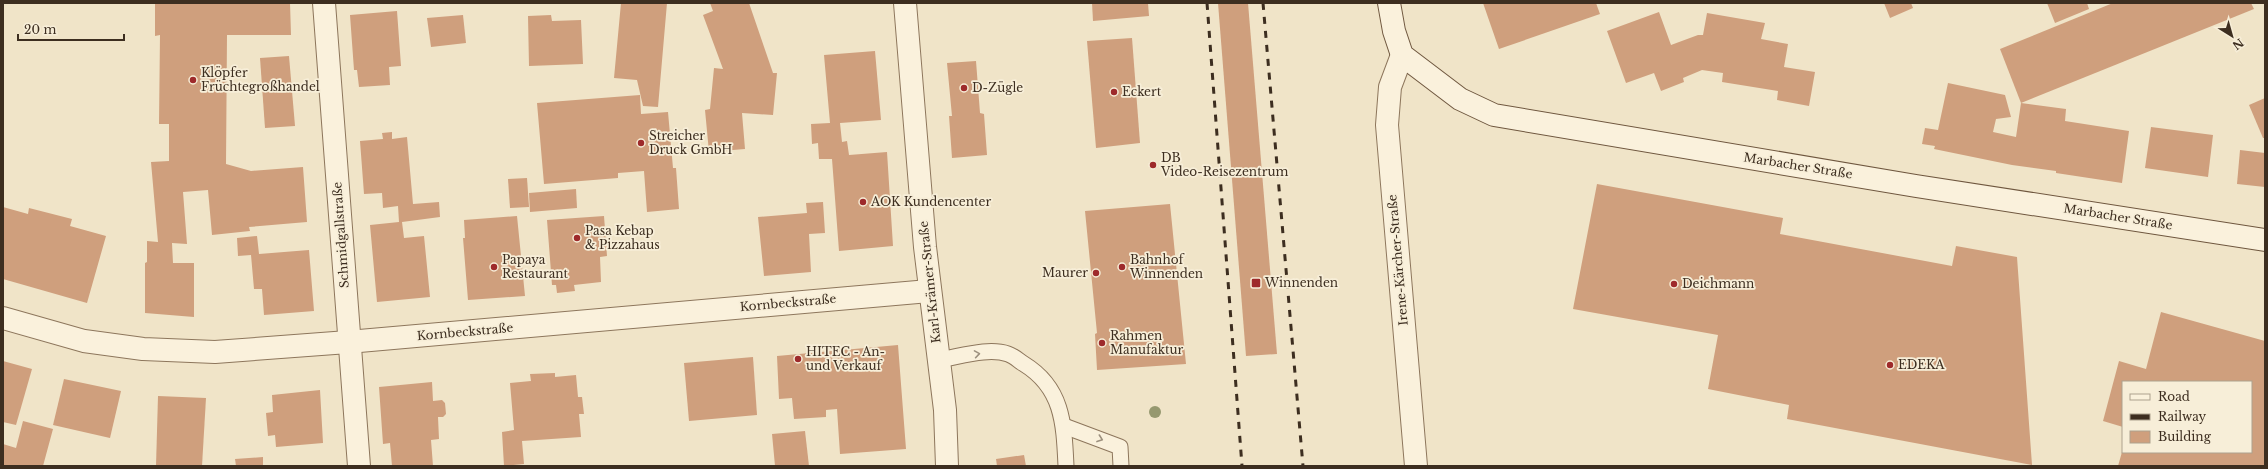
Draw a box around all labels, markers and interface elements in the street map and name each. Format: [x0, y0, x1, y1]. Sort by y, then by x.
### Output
scale bar [18, 16, 124, 42]
north arrow [2212, 16, 2252, 56]
text: 20 m [24, 22, 56, 37]
text: N [2229, 35, 2246, 53]
place label: Klöpfer Früchtegroßhandel [201, 65, 320, 94]
marker: Klöpfer Früchtegroßhandel [188, 75, 198, 85]
place label: D-Zügle [972, 80, 1023, 95]
marker: D-Zügle [959, 83, 969, 93]
place label: Eckert [1122, 84, 1162, 99]
marker: Eckert [1109, 87, 1119, 97]
place label: Streicher Druck GmbH [649, 128, 732, 157]
marker: Streicher Druck GmbH [636, 138, 646, 148]
street label: Marbacher Straße [1743, 149, 1854, 182]
place label: DB Video-Reisezentrum [1160, 150, 1288, 179]
marker: DB Video-Reisezentrum [1148, 160, 1158, 170]
street label: Schmidgallstraße [329, 181, 352, 289]
place label: AOK Kundencenter [870, 194, 991, 209]
street label: Irene-Kärcher-Straße [1384, 194, 1411, 326]
marker: AOK Kundencenter [858, 197, 868, 207]
street label: Marbacher Straße [2063, 200, 2174, 233]
street label: Karl-Krämer-Straße [916, 220, 943, 344]
place label: Pasa Kebap & Pizzahaus [585, 223, 660, 252]
marker: Pasa Kebap & Pizzahaus [572, 233, 582, 243]
place label: Papaya Restaurant [502, 252, 569, 281]
place label: Bahnhof Winnenden [1129, 252, 1203, 281]
marker: Papaya Restaurant [489, 262, 499, 272]
marker: Bahnhof Winnenden [1117, 262, 1127, 272]
place label: Maurer [1042, 265, 1088, 280]
marker: Maurer [1091, 268, 1101, 278]
place label: Winnenden [1264, 275, 1338, 290]
place label: Deichmann [1682, 276, 1754, 291]
marker: Winnenden [1250, 277, 1262, 289]
marker: Deichmann [1669, 279, 1679, 289]
street label: Kornbeckstraße [739, 291, 837, 314]
street label: Kornbeckstraße [416, 320, 514, 343]
place label: Rahmen Manufaktur [1110, 328, 1184, 357]
marker: Rahmen Manufaktur [1097, 338, 1107, 348]
place label: HITEC - An- und Verkauf [806, 344, 885, 373]
one-way arrow [973, 350, 980, 359]
marker: HITEC - An- und Verkauf [793, 354, 803, 364]
place label: EDEKA [1898, 357, 1945, 372]
marker: EDEKA [1885, 360, 1895, 370]
legend [2122, 381, 2252, 453]
text: Road [2158, 389, 2190, 404]
text: Railway [2158, 409, 2207, 424]
text: Building [2158, 429, 2212, 444]
one-way arrow [1097, 435, 1104, 443]

